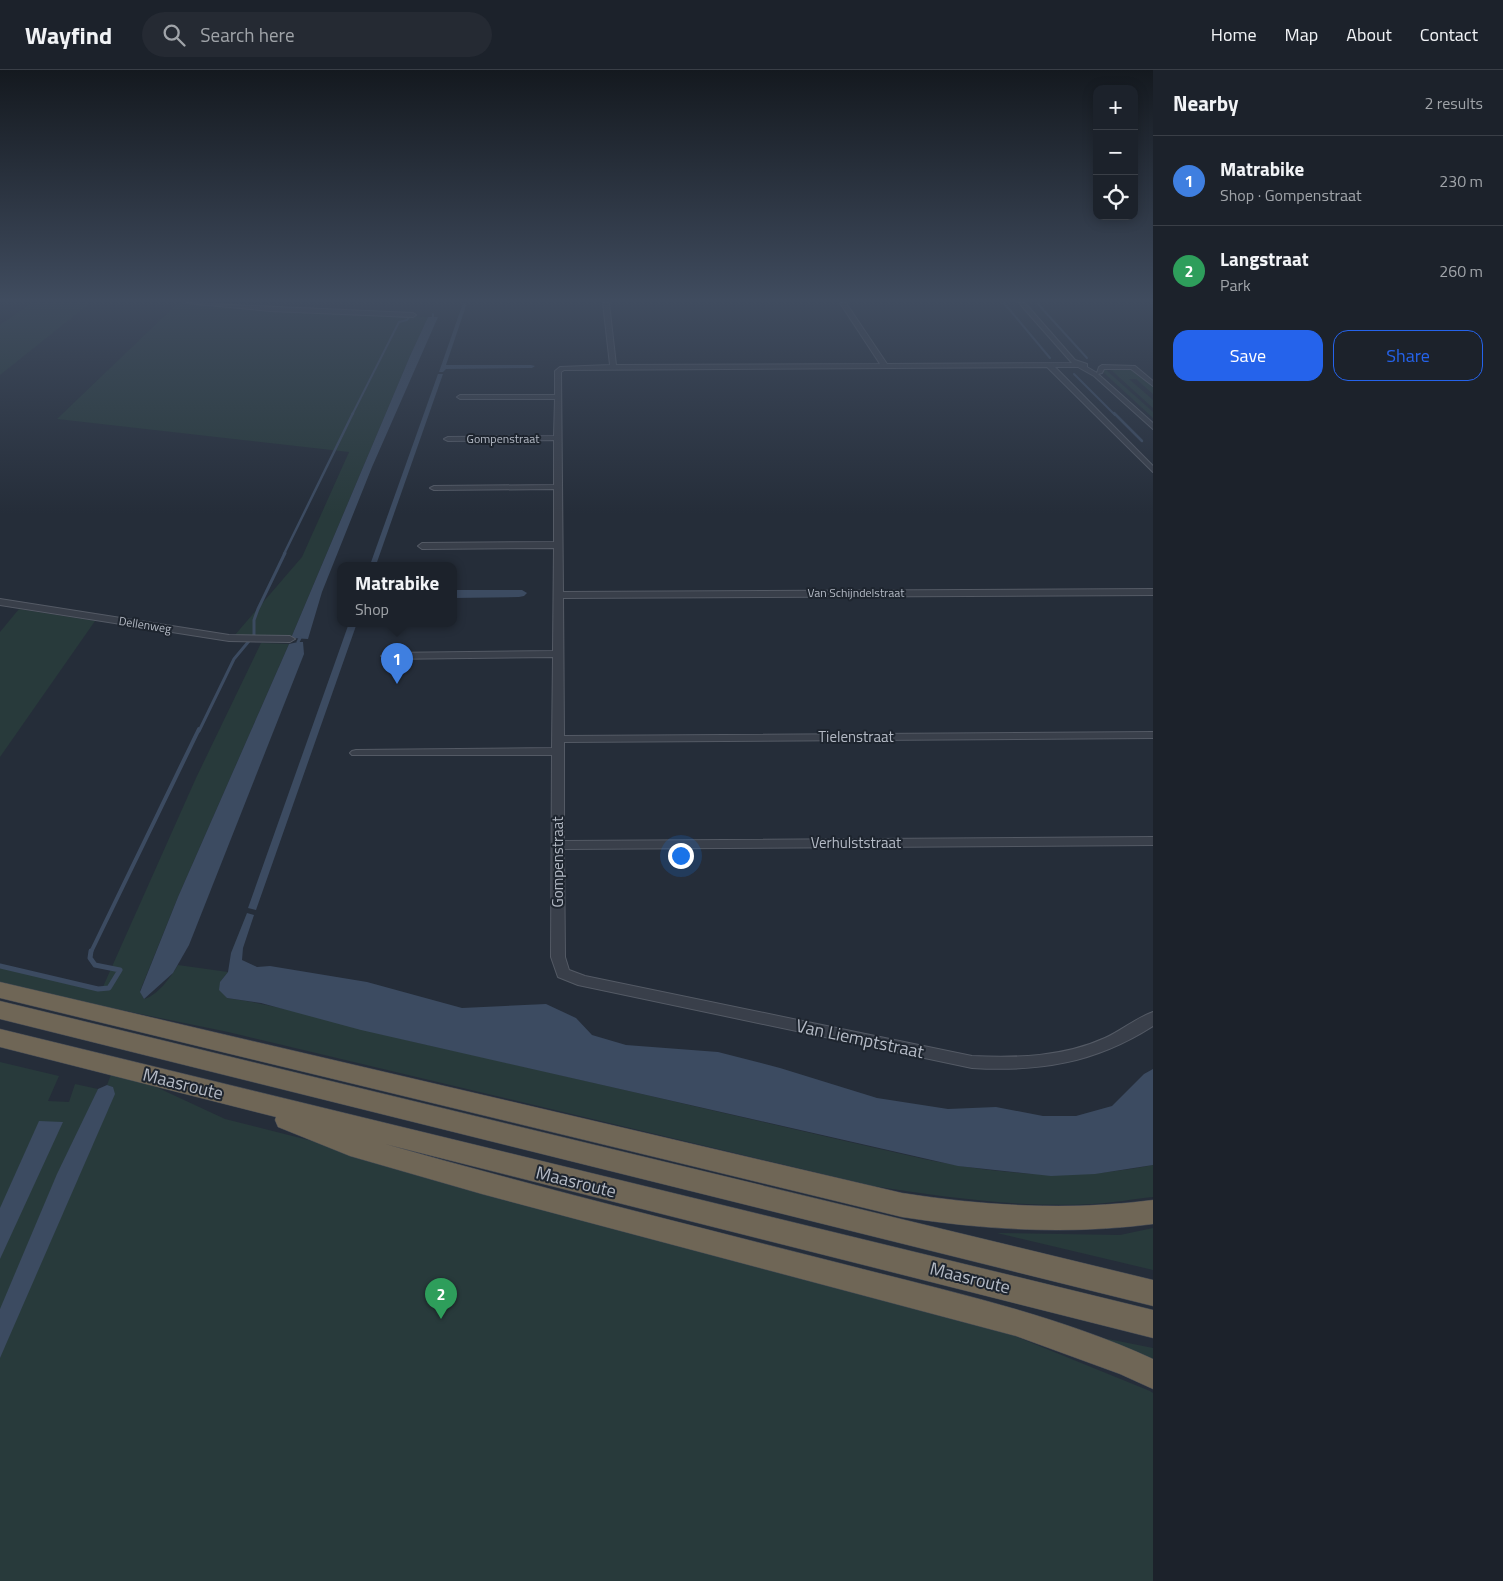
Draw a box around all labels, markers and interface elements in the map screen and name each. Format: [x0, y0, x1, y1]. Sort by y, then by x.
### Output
search box [142, 12, 492, 57]
text: Wayfind [25, 17, 112, 53]
text: Search here [200, 20, 295, 49]
icon: search [160, 21, 188, 49]
text: Home [1211, 21, 1257, 48]
text: Map [1285, 21, 1318, 48]
text: About [1346, 21, 1392, 48]
text: Contact [1420, 21, 1478, 48]
map controls [1093, 85, 1138, 220]
button: + [1093, 85, 1138, 130]
text: Nearby [1173, 87, 1238, 119]
text: 2 results [1424, 91, 1483, 115]
button: − [1093, 130, 1138, 175]
text: Matrabike [1220, 154, 1304, 183]
text: 1 [1185, 169, 1193, 193]
text: 230 m [1439, 169, 1483, 193]
button: locate [1093, 175, 1138, 220]
text: Shop · Gompenstraat [1220, 183, 1362, 207]
text: Langstraat [1220, 244, 1309, 273]
text: 2 [1185, 259, 1193, 283]
text: 260 m [1439, 259, 1483, 283]
text: Park [1220, 273, 1251, 297]
button: Save [1173, 330, 1323, 381]
button: Share [1333, 330, 1483, 381]
street label: Gompenstraat [467, 429, 540, 448]
popup [337, 562, 457, 627]
text: Matrabike [355, 568, 439, 597]
street label: Van Schijndelstraat [808, 583, 905, 602]
text: Shop [355, 597, 389, 621]
street label: Dellenweg [117, 611, 173, 638]
pin: 1 [381, 643, 413, 684]
street label: Tielenstraat [818, 725, 895, 748]
street label: Gompenstraat [546, 816, 569, 907]
street label: Verhulststraat [811, 831, 902, 854]
your location [668, 843, 694, 869]
street label: Van Liemptstraat [794, 1012, 927, 1065]
street label: Maasroute [140, 1060, 226, 1107]
street label: Maasroute [533, 1158, 619, 1205]
street label: Maasroute [927, 1254, 1013, 1301]
pin: 2 [425, 1278, 457, 1319]

